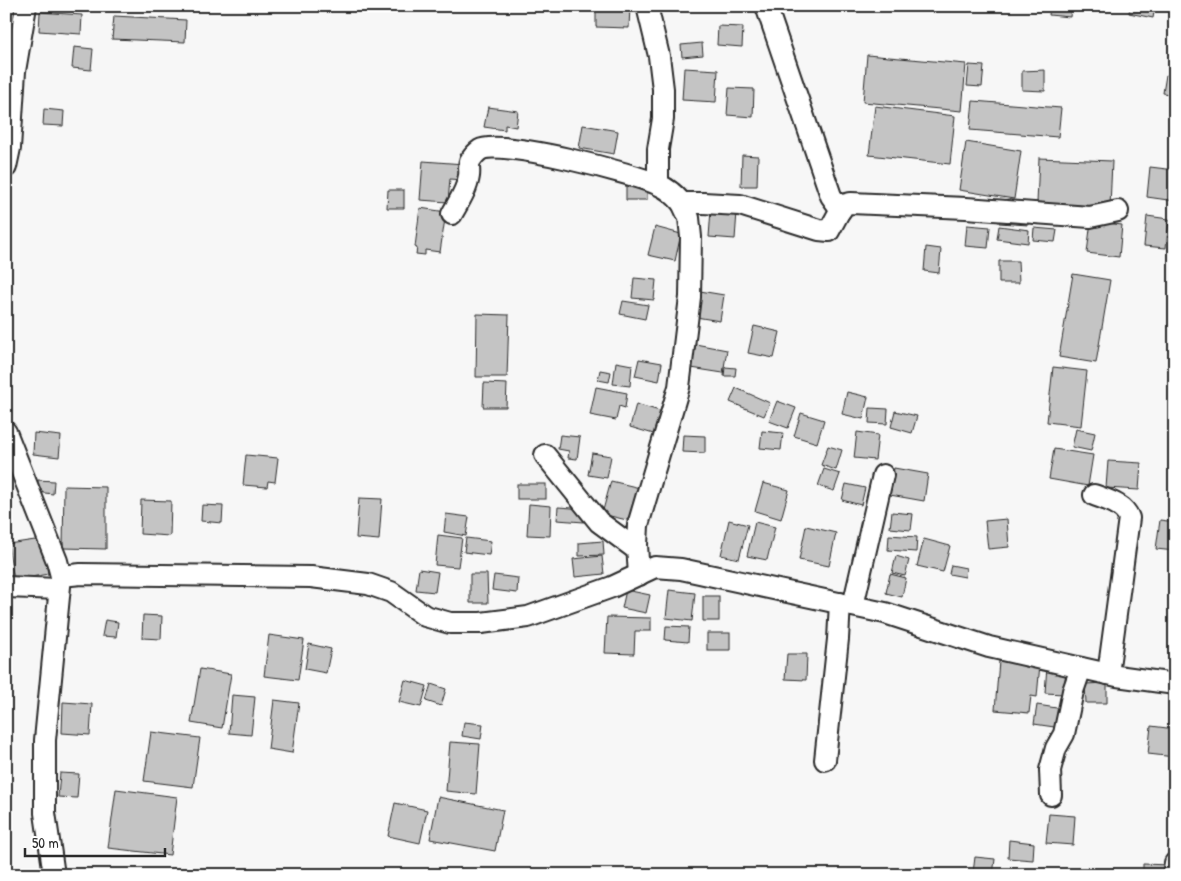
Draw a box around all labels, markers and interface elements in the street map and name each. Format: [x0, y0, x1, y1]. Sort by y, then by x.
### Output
scale bar [25, 826, 165, 858]
text: 50 m [32, 832, 59, 853]

